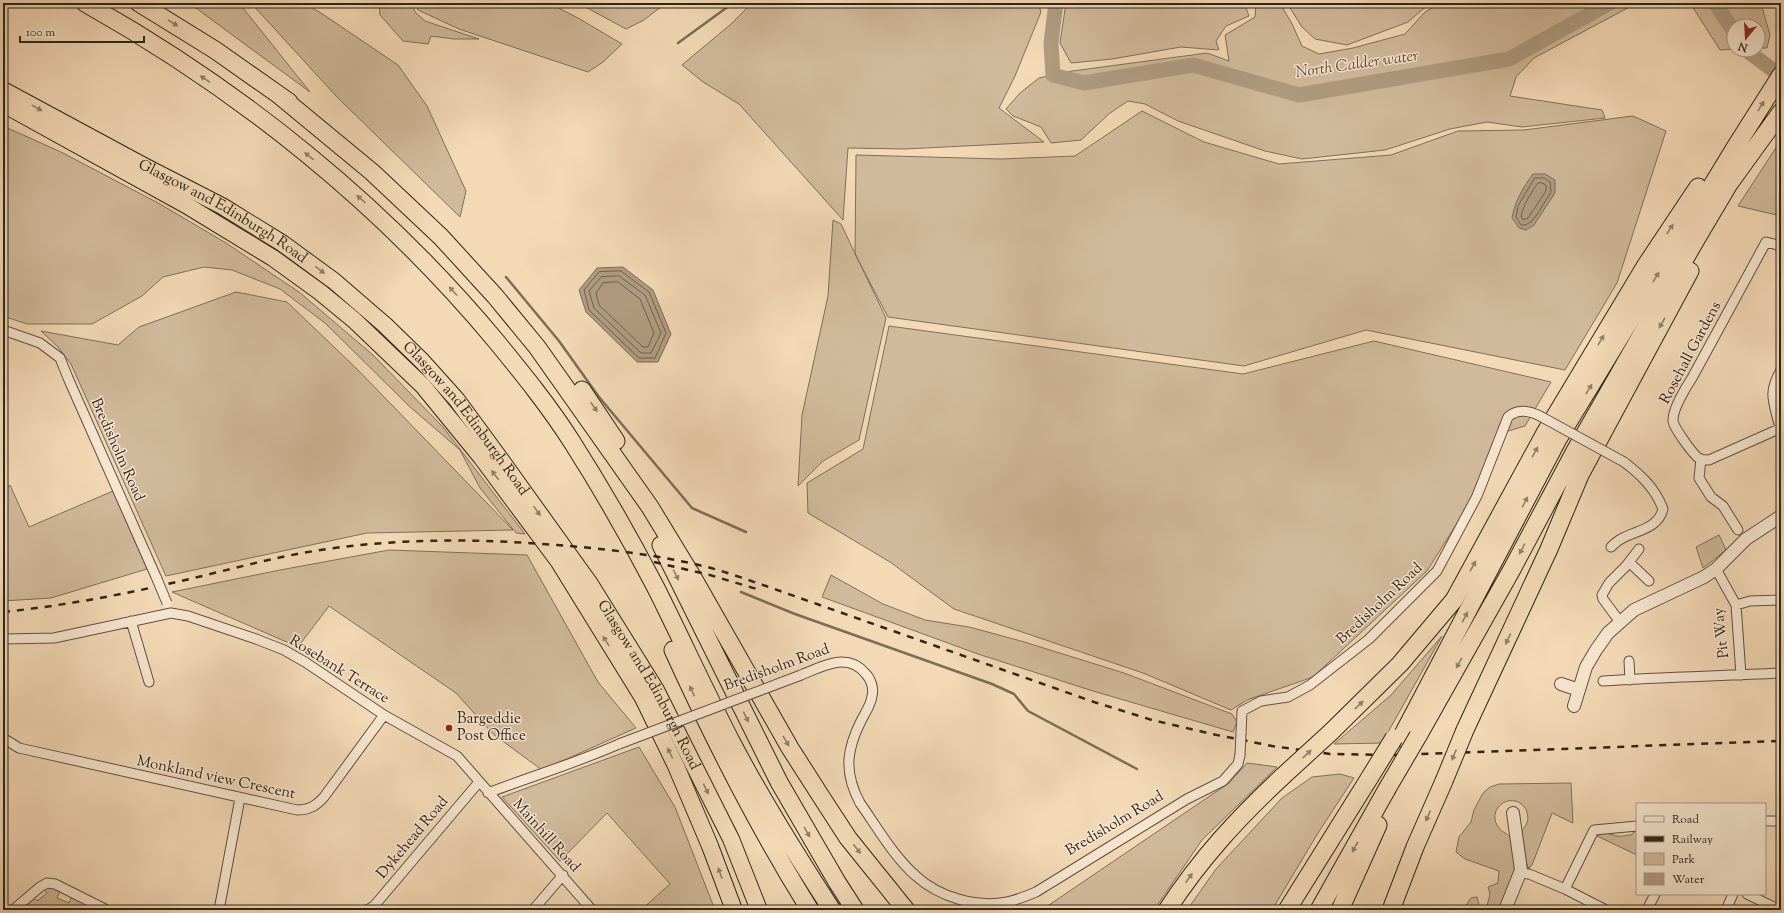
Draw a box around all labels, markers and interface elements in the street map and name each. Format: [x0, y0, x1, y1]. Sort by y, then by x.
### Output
scale bar [20, 18, 144, 44]
north arrow [1726, 18, 1766, 58]
one-way arrow [167, 19, 179, 26]
text: 100 m [26, 24, 55, 42]
text: N [1736, 38, 1751, 56]
water label: North Calder water [1294, 45, 1420, 85]
one-way arrow [199, 75, 211, 82]
one-way arrow [1758, 100, 1765, 112]
one-way arrow [31, 105, 43, 112]
one-way arrow [304, 152, 315, 161]
street label: Glasgow and Edinburgh Road [134, 154, 312, 269]
one-way arrow [355, 195, 366, 204]
one-way arrow [1666, 224, 1674, 234]
one-way arrow [314, 266, 325, 274]
one-way arrow [1652, 272, 1660, 282]
one-way arrow [449, 286, 458, 295]
street label: Rosehall Gardens [1655, 298, 1727, 408]
one-way arrow [1658, 317, 1665, 329]
one-way arrow [1598, 334, 1605, 346]
street label: Glasgow and Edinburgh Road [398, 337, 534, 500]
one-way arrow [1585, 383, 1592, 395]
street label: Bredisholm Road [85, 395, 149, 505]
one-way arrow [590, 402, 598, 412]
one-way arrow [1532, 446, 1539, 457]
one-way arrow [491, 469, 499, 480]
one-way arrow [1522, 496, 1528, 508]
one-way arrow [533, 505, 541, 516]
one-way arrow [1519, 544, 1525, 555]
street label: Bredisholm Road [1332, 558, 1428, 650]
one-way arrow [1469, 560, 1476, 571]
one-way arrow [673, 569, 680, 581]
street label: Glasgow and Edinburgh Road [592, 596, 705, 774]
street label: Pit Way [1709, 606, 1735, 659]
one-way arrow [1461, 611, 1468, 623]
street label: Rosebank Terrace [285, 631, 393, 709]
one-way arrow [1505, 633, 1511, 644]
one-way arrow [602, 636, 610, 646]
street label: Bredisholm Road [721, 639, 833, 697]
one-way arrow [1456, 657, 1463, 669]
one-way arrow [689, 685, 695, 697]
one-way arrow [1354, 700, 1364, 710]
place label: Bargeddie Post Office [457, 709, 526, 747]
one-way arrow [743, 712, 749, 723]
marker: Bargeddie Post Office [444, 723, 454, 733]
one-way arrow [782, 735, 789, 747]
one-way arrow [667, 748, 673, 759]
one-way arrow [1302, 750, 1311, 759]
one-way arrow [1451, 750, 1457, 762]
street label: Monkland view Crescent [135, 751, 297, 805]
one-way arrow [703, 783, 709, 794]
street label: Bredisholm Road [1062, 786, 1168, 862]
street label: Dykehead Road [372, 792, 454, 884]
street label: Mainhill Road [507, 795, 585, 878]
legend [1636, 803, 1766, 895]
one-way arrow [1425, 811, 1431, 822]
text: Road [1672, 811, 1699, 829]
one-way arrow [804, 826, 811, 838]
text: Railway [1672, 831, 1713, 849]
one-way arrow [1351, 842, 1358, 853]
one-way arrow [853, 844, 861, 855]
text: Park [1672, 851, 1695, 869]
one-way arrow [717, 867, 723, 879]
text: Water [1672, 871, 1705, 889]
one-way arrow [1185, 872, 1193, 883]

